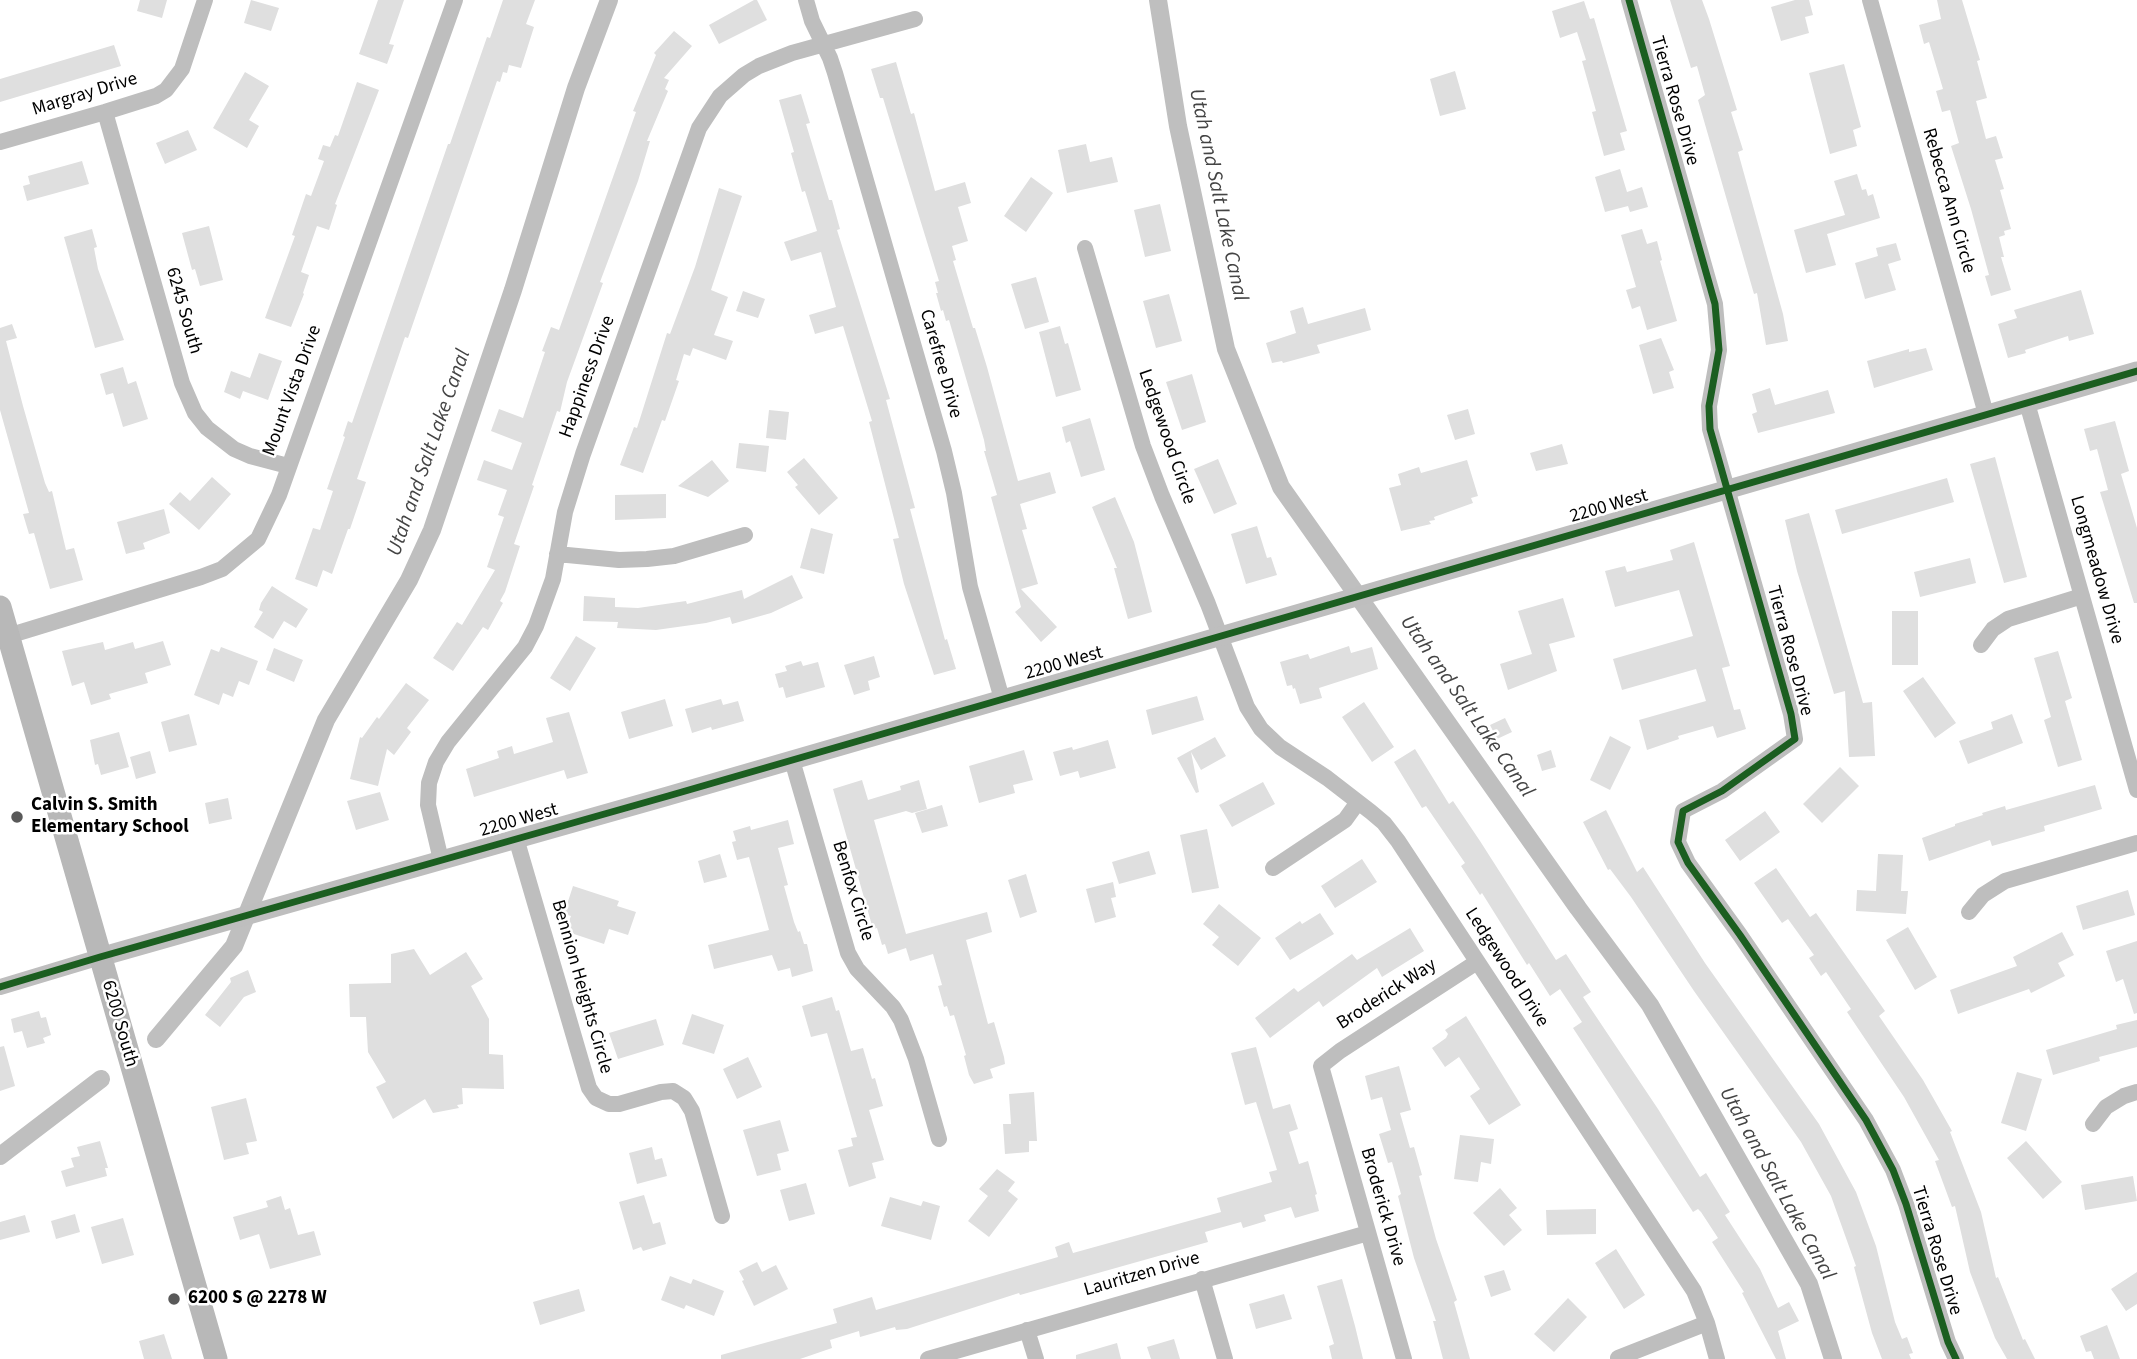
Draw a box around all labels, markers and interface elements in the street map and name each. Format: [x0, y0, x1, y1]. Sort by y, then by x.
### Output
street label: Tierra Rose Drive [1645, 34, 1703, 168]
street label: Margray Drive [30, 68, 140, 122]
water label: Utah and Salt Lake Canal [1182, 86, 1252, 304]
street label: Rebecca Ann Circle [1916, 126, 1980, 276]
street label: 6245 South [160, 265, 206, 357]
street label: Carefree Drive [914, 307, 966, 421]
street label: Happiness Drive [555, 313, 621, 441]
street label: Mount Vista Drive [259, 322, 327, 460]
water label: Utah and Salt Lake Canal [383, 346, 477, 560]
street label: Ledgewood Circle [1132, 367, 1200, 507]
street label: 2200 West [1567, 485, 1651, 529]
street label: Longmeadow Drive [2064, 493, 2128, 647]
street label: Tierra Rose Drive [1761, 584, 1817, 718]
water label: Utah and Salt Lake Canal [1394, 611, 1538, 803]
street label: 2200 West [1022, 642, 1106, 686]
place label: Calvin S. Smith Elementary School [31, 795, 189, 839]
street label: 2200 West [477, 799, 561, 843]
marker: Calvin S. Smith Elementary School [9, 809, 25, 825]
street label: Benfox Circle [826, 838, 878, 944]
street label: Bennion Heights Circle [545, 897, 617, 1077]
street label: Ledgewood Drive [1459, 904, 1553, 1032]
street label: Broderick Way [1333, 954, 1441, 1036]
street label: 6200 South [96, 978, 142, 1070]
water label: Utah and Salt Lake Canal [1712, 1083, 1840, 1285]
street label: Broderick Drive [1354, 1145, 1410, 1269]
street label: Tierra Rose Drive [1906, 1184, 1966, 1318]
street label: Lauritzen Drive [1081, 1248, 1203, 1302]
place label: 6200 S @ 2278 W [188, 1288, 327, 1310]
marker: 6200 S @ 2278 W [166, 1291, 182, 1307]

